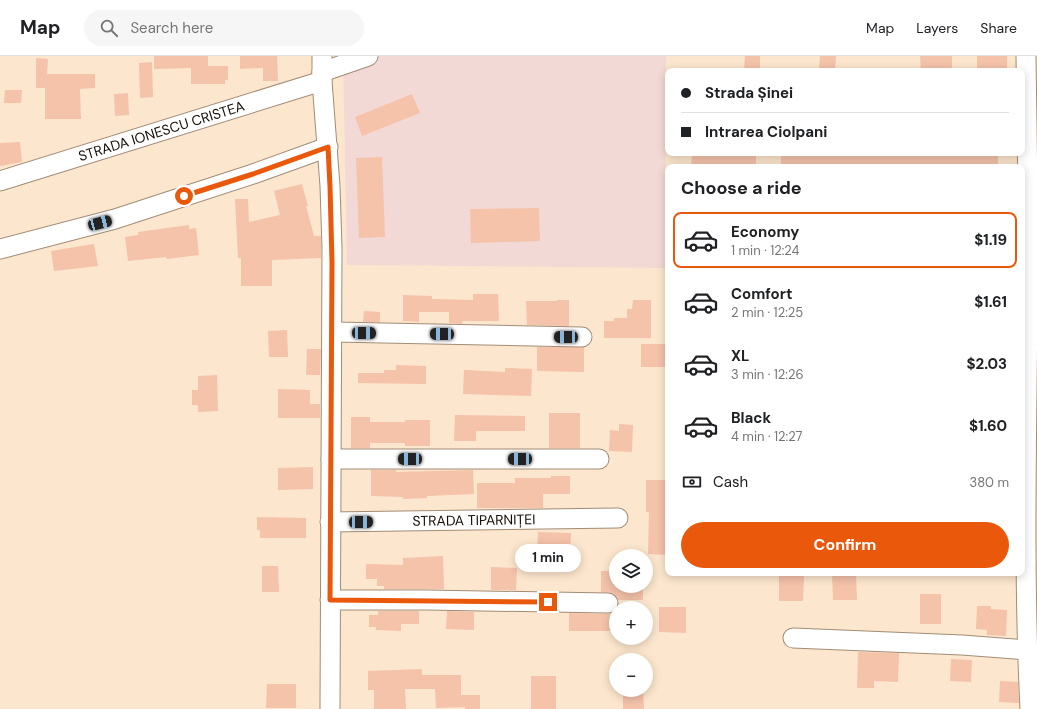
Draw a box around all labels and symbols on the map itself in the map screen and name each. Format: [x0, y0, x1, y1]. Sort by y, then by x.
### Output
street label: STRADA IONESCU CRISTEA [76, 97, 247, 165]
route start [175, 187, 193, 205]
car [87, 214, 113, 232]
car [352, 327, 376, 339]
car [430, 328, 454, 340]
car [554, 331, 578, 343]
car [398, 453, 422, 465]
car [508, 453, 532, 465]
street label: STRADA TIPARNIȚEI [412, 510, 536, 530]
car [349, 516, 373, 528]
callout: 1 min [515, 544, 581, 572]
route end [539, 593, 557, 611]

